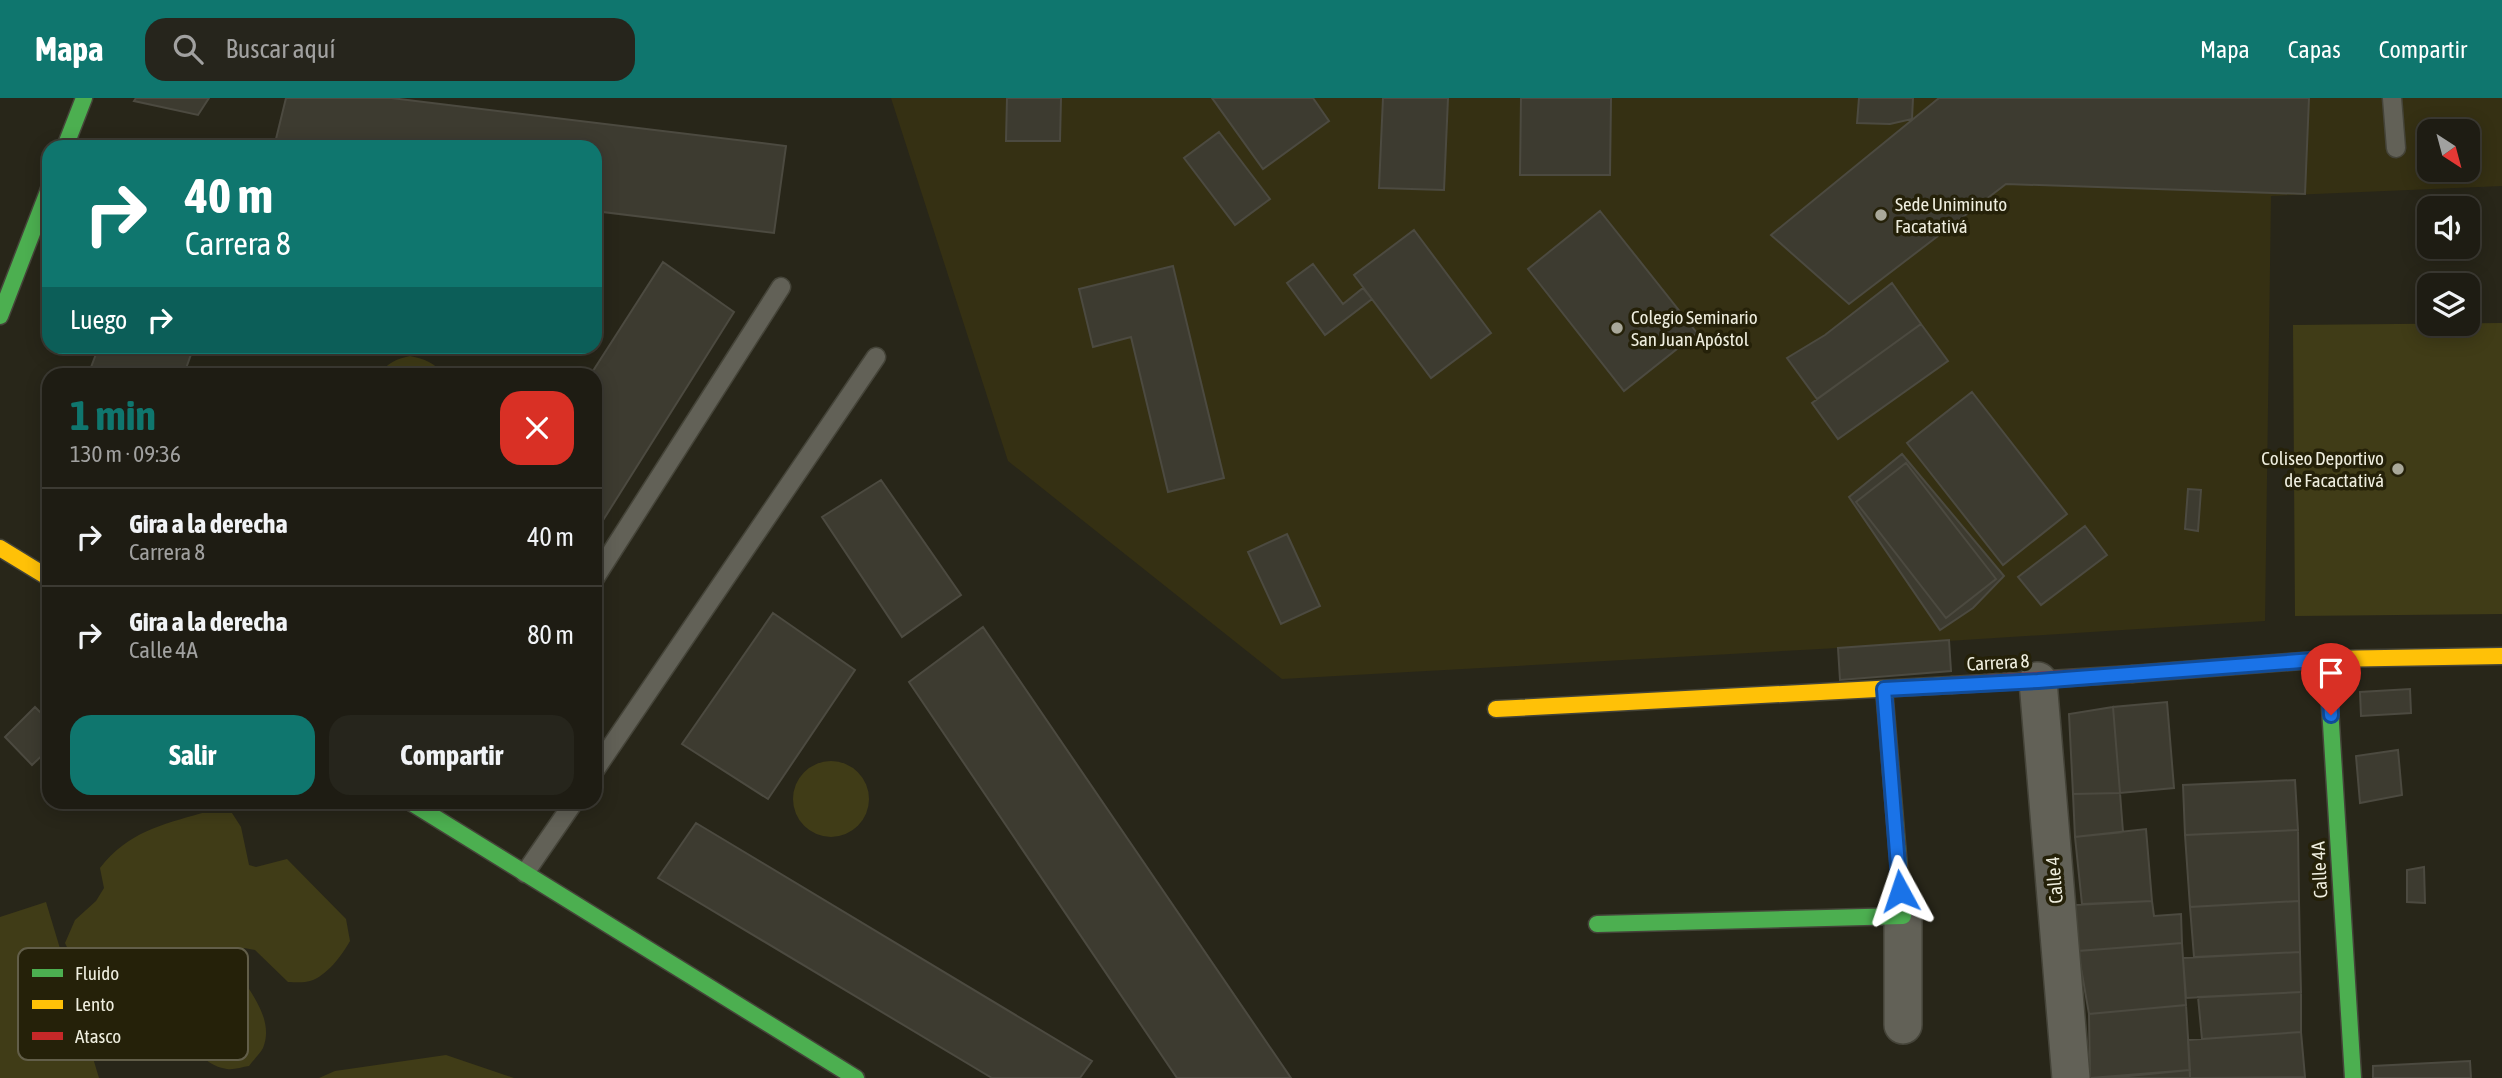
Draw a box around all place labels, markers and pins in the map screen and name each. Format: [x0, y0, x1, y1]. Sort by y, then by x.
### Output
place label: Sede Uniminuto Facatativá [1895, 193, 2007, 237]
marker: Sede Uniminuto Facatativá [1873, 207, 1889, 223]
place label: Colegio Seminario San Juan Apóstol [1631, 306, 1758, 350]
marker: Colegio Seminario San Juan Apóstol [1609, 320, 1625, 336]
place label: Coliseo Deportivo de Facactativá [2261, 447, 2384, 491]
marker: Coliseo Deportivo de Facactativá [2390, 461, 2406, 477]
pin [2301, 643, 2361, 715]

